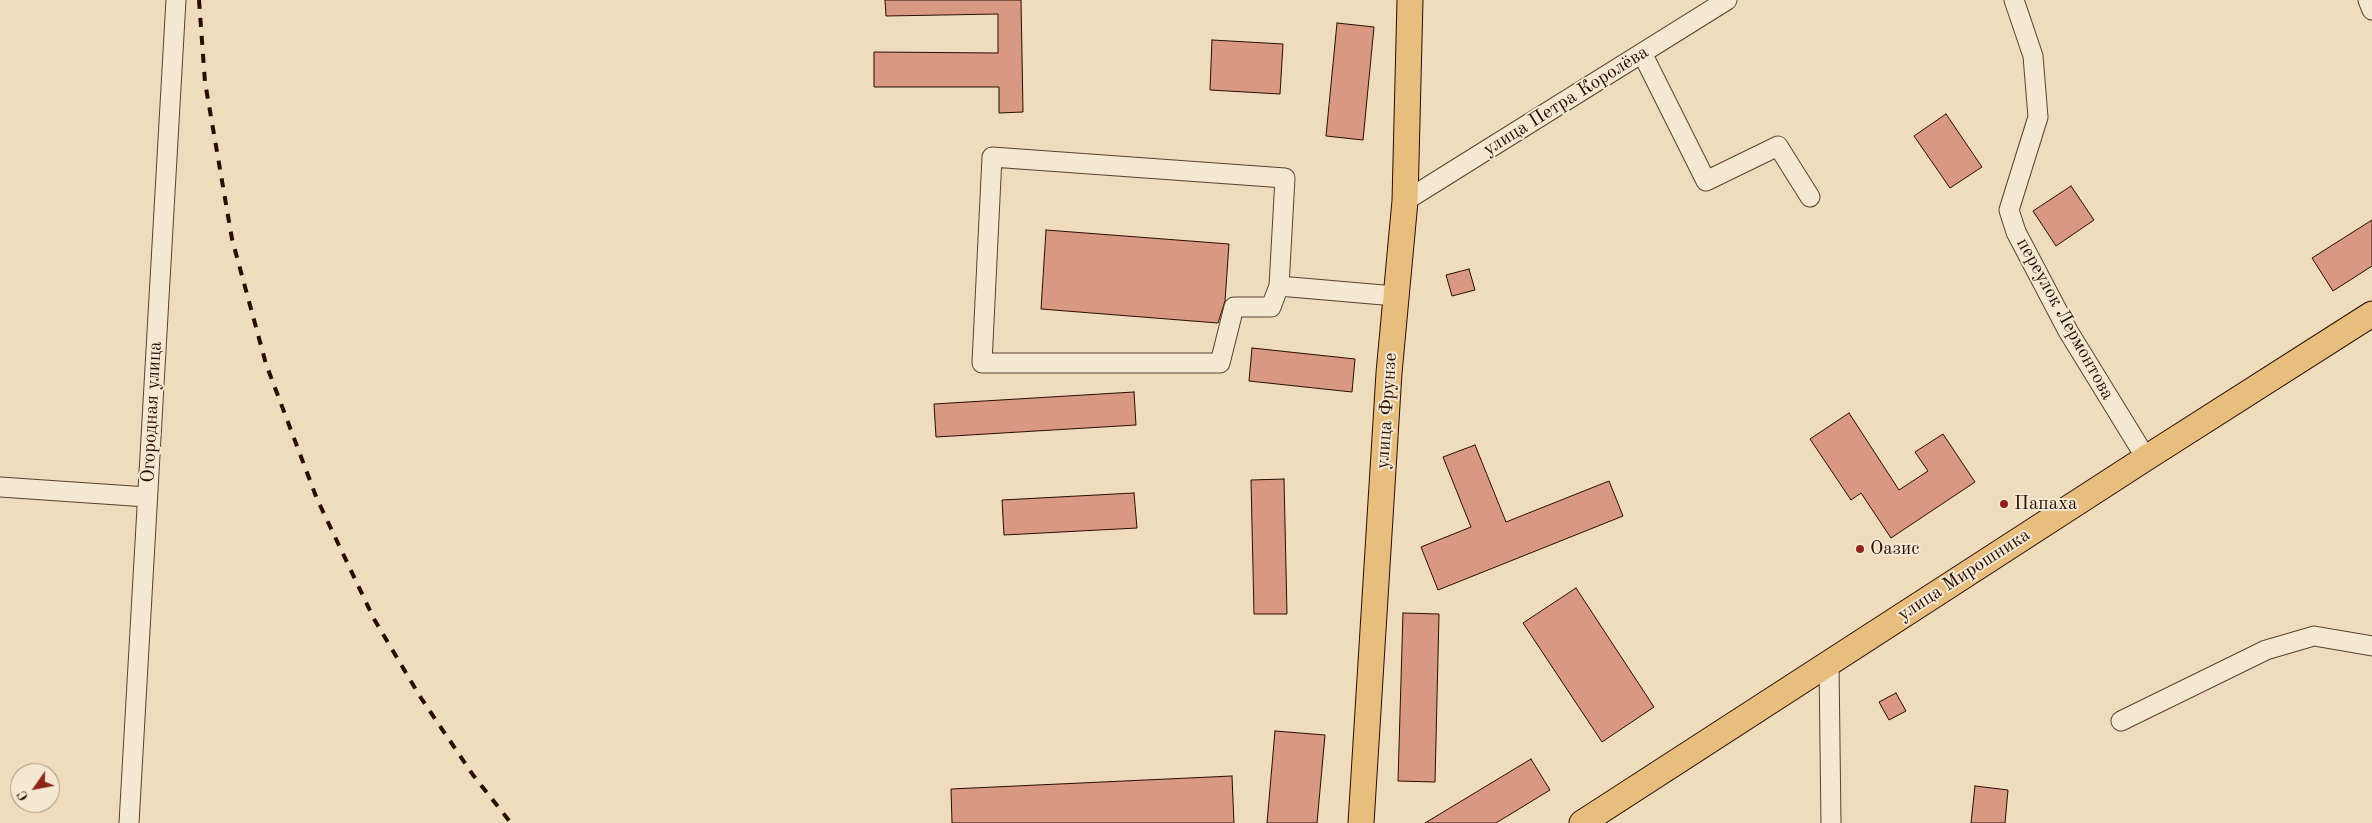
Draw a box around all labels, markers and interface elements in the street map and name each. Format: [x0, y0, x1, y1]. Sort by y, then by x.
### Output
street label: улица Петра Королёва [1479, 41, 1653, 161]
street label: переулок Лермонтова [2011, 234, 2119, 404]
street label: Огородная улица [137, 341, 167, 483]
street label: улица Фрунзе [1372, 352, 1402, 470]
place label: Папаха [2014, 493, 2077, 515]
marker: Папаха [1998, 498, 2010, 510]
street label: улица Мирошника [1893, 524, 2035, 626]
place label: Оазис [1870, 538, 1919, 560]
marker: Оазис [1854, 543, 1866, 555]
north arrow [10, 763, 60, 813]
text: С [15, 788, 32, 803]

